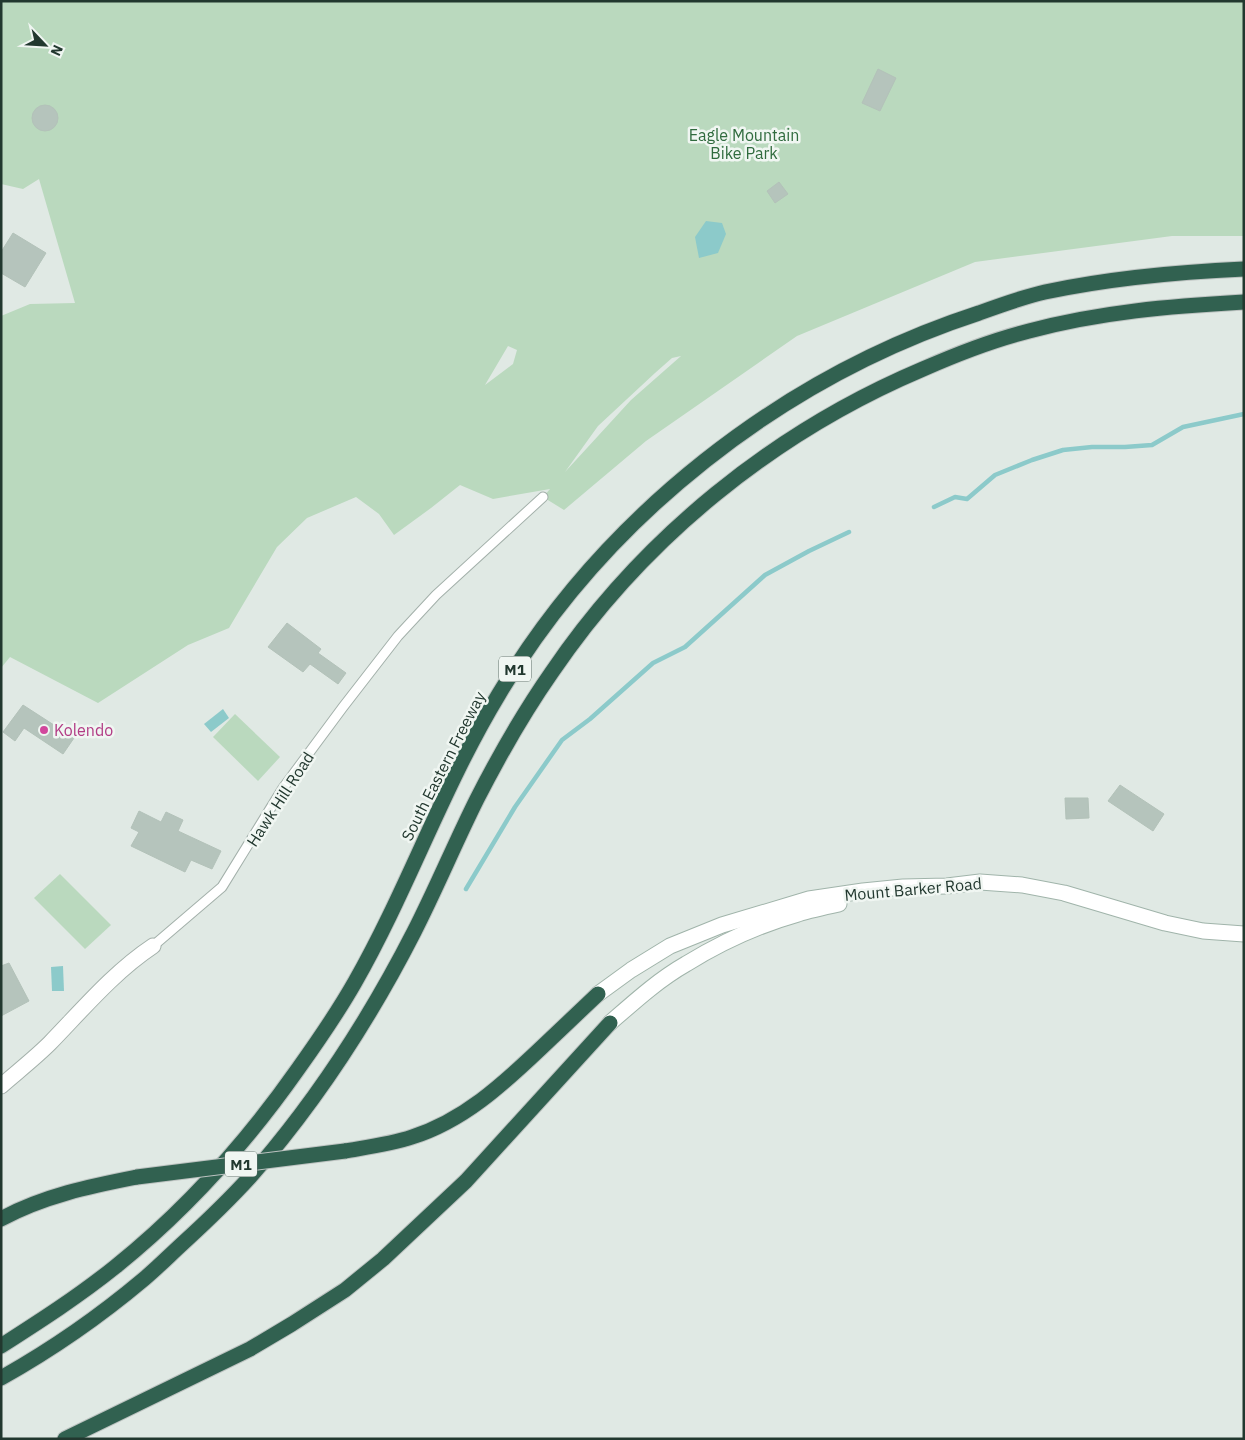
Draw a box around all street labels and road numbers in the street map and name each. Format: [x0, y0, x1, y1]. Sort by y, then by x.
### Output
road number: M1 [499, 656, 531, 682]
street label: South Eastern Freeway [397, 688, 489, 844]
street label: Hawk Hill Road [242, 748, 318, 850]
street label: Mount Barker Road [844, 873, 982, 905]
road number: M1 [225, 1152, 257, 1176]

